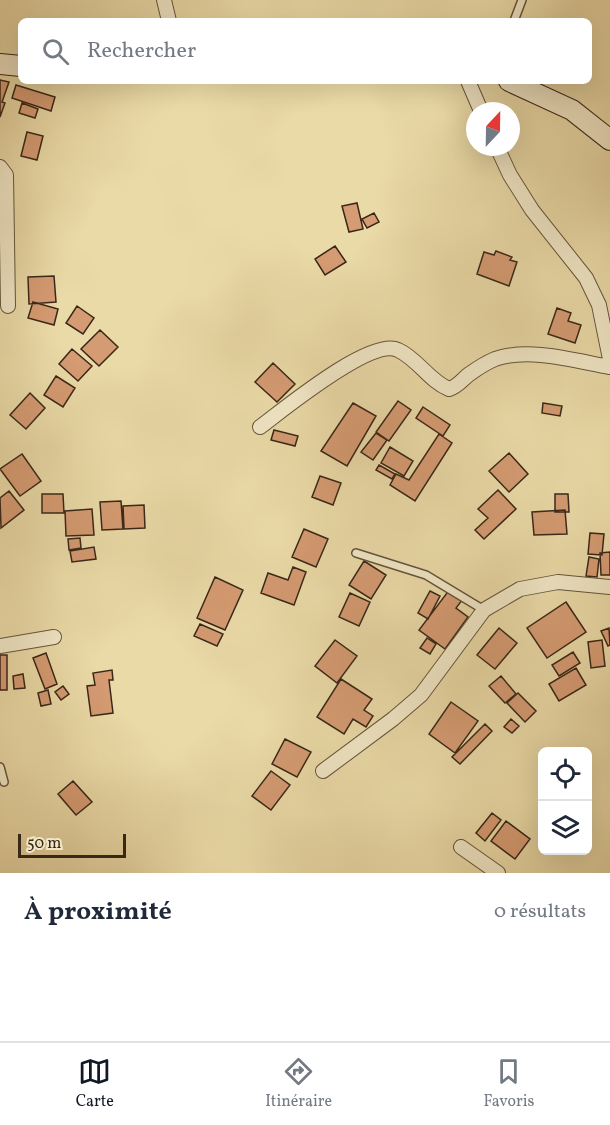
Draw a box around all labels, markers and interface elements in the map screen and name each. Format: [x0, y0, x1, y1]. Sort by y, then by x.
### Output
search box [18, 18, 592, 84]
icon: search [39, 35, 72, 68]
text: Rechercher [87, 36, 196, 67]
north arrow [466, 102, 520, 156]
map controls [538, 747, 592, 855]
button: locate [538, 747, 592, 801]
button: layers [538, 801, 592, 855]
scale bar [18, 831, 126, 858]
text: 50 m [27, 833, 61, 855]
text: À proximité [24, 894, 172, 930]
text: 0 résultats [494, 898, 586, 926]
tab: Carte [76, 1055, 114, 1113]
tab: Itinéraire [265, 1055, 332, 1113]
tab: Favoris [483, 1055, 534, 1113]

